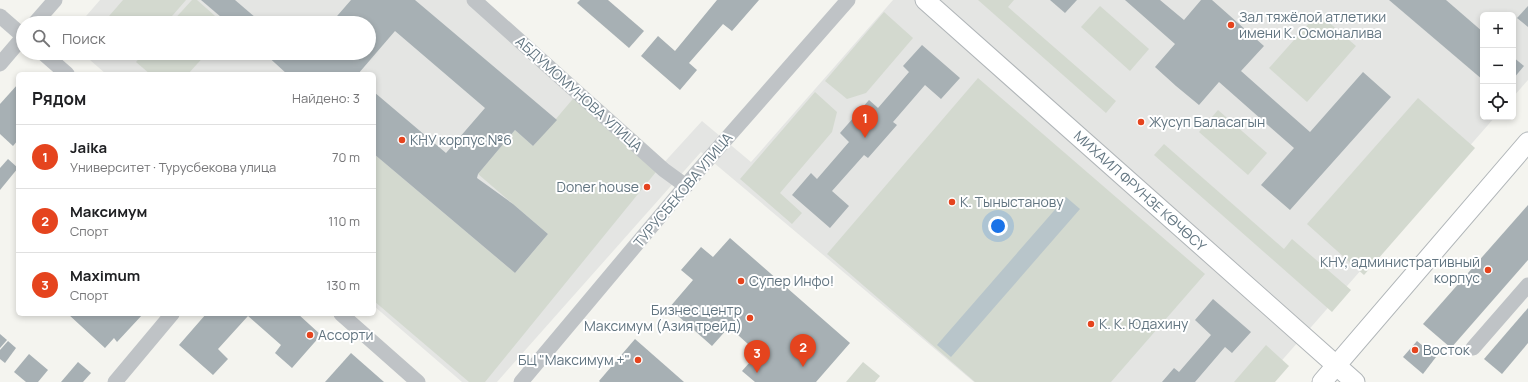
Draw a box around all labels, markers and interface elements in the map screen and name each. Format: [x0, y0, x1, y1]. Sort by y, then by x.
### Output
place label: Зал тяжёлой атлетики имени К. Осмоналива [1239, 7, 1386, 42]
map controls [1480, 12, 1516, 120]
button: + [1480, 12, 1516, 48]
search box [16, 16, 376, 60]
marker: Зал тяжёлой атлетики имени К. Осмоналива [1226, 20, 1236, 30]
icon: search [30, 27, 52, 49]
text: Поиск [62, 28, 106, 49]
street label: АБДУМОМУНОВА УЛИЦА [512, 32, 647, 156]
button: − [1480, 48, 1516, 84]
button: locate [1480, 84, 1516, 120]
text: Рядом [32, 87, 86, 110]
text: Найдено: 3 [292, 89, 360, 107]
pin: 1 [852, 105, 878, 138]
place label: Жусуп Баласагын [1149, 112, 1265, 131]
marker: Жусуп Баласагын [1136, 117, 1146, 127]
street label: МИХАИЛ ФРУНЗЕ КӨЧӨСҮ [1070, 126, 1211, 255]
street label: ТУРУСБЕКОВА УЛИЦА [629, 128, 736, 251]
place label: КНУ корпус №6 [410, 130, 512, 149]
marker: КНУ корпус №6 [397, 135, 407, 145]
text: Jaika [70, 137, 107, 158]
text: 1 [42, 148, 48, 166]
text: 70 m [332, 148, 360, 166]
text: Университет · Турусбекова улица [70, 158, 276, 176]
place label: Doner house [557, 177, 639, 196]
marker: Doner house [642, 182, 652, 192]
place label: К. Тыныстанову [960, 192, 1064, 211]
marker: К. Тыныстанову [947, 197, 957, 207]
text: Максимум [70, 201, 147, 222]
text: 2 [41, 212, 49, 230]
text: 110 m [328, 212, 360, 230]
your location [988, 216, 1008, 236]
text: Спорт [70, 222, 109, 240]
place label: КНУ, административный корпус [1320, 252, 1480, 287]
text: Maximum [70, 265, 140, 286]
marker: КНУ, административный корпус [1483, 265, 1493, 275]
place label: Супер Инфо! [749, 271, 834, 290]
text: 3 [41, 276, 49, 294]
text: 130 m [326, 276, 360, 294]
marker: Супер Инфо! [736, 276, 746, 286]
text: Спорт [70, 286, 109, 304]
place label: Бизнес центр Максимум (Азия трейд) [584, 300, 742, 335]
marker: Бизнес центр Максимум (Азия трейд) [745, 313, 755, 323]
place label: К. К. Юдахину [1099, 314, 1189, 333]
marker: К. К. Юдахину [1086, 319, 1096, 329]
place label: Ассорти [318, 325, 374, 344]
marker: Ассорти [305, 330, 315, 340]
pin: 2 [790, 334, 816, 367]
pin: 3 [744, 340, 770, 373]
place label: Восток [1423, 340, 1471, 359]
marker: Восток [1410, 345, 1420, 355]
place label: БЦ "Максимум +" [518, 350, 630, 369]
marker: БЦ "Максимум +" [633, 355, 643, 365]

